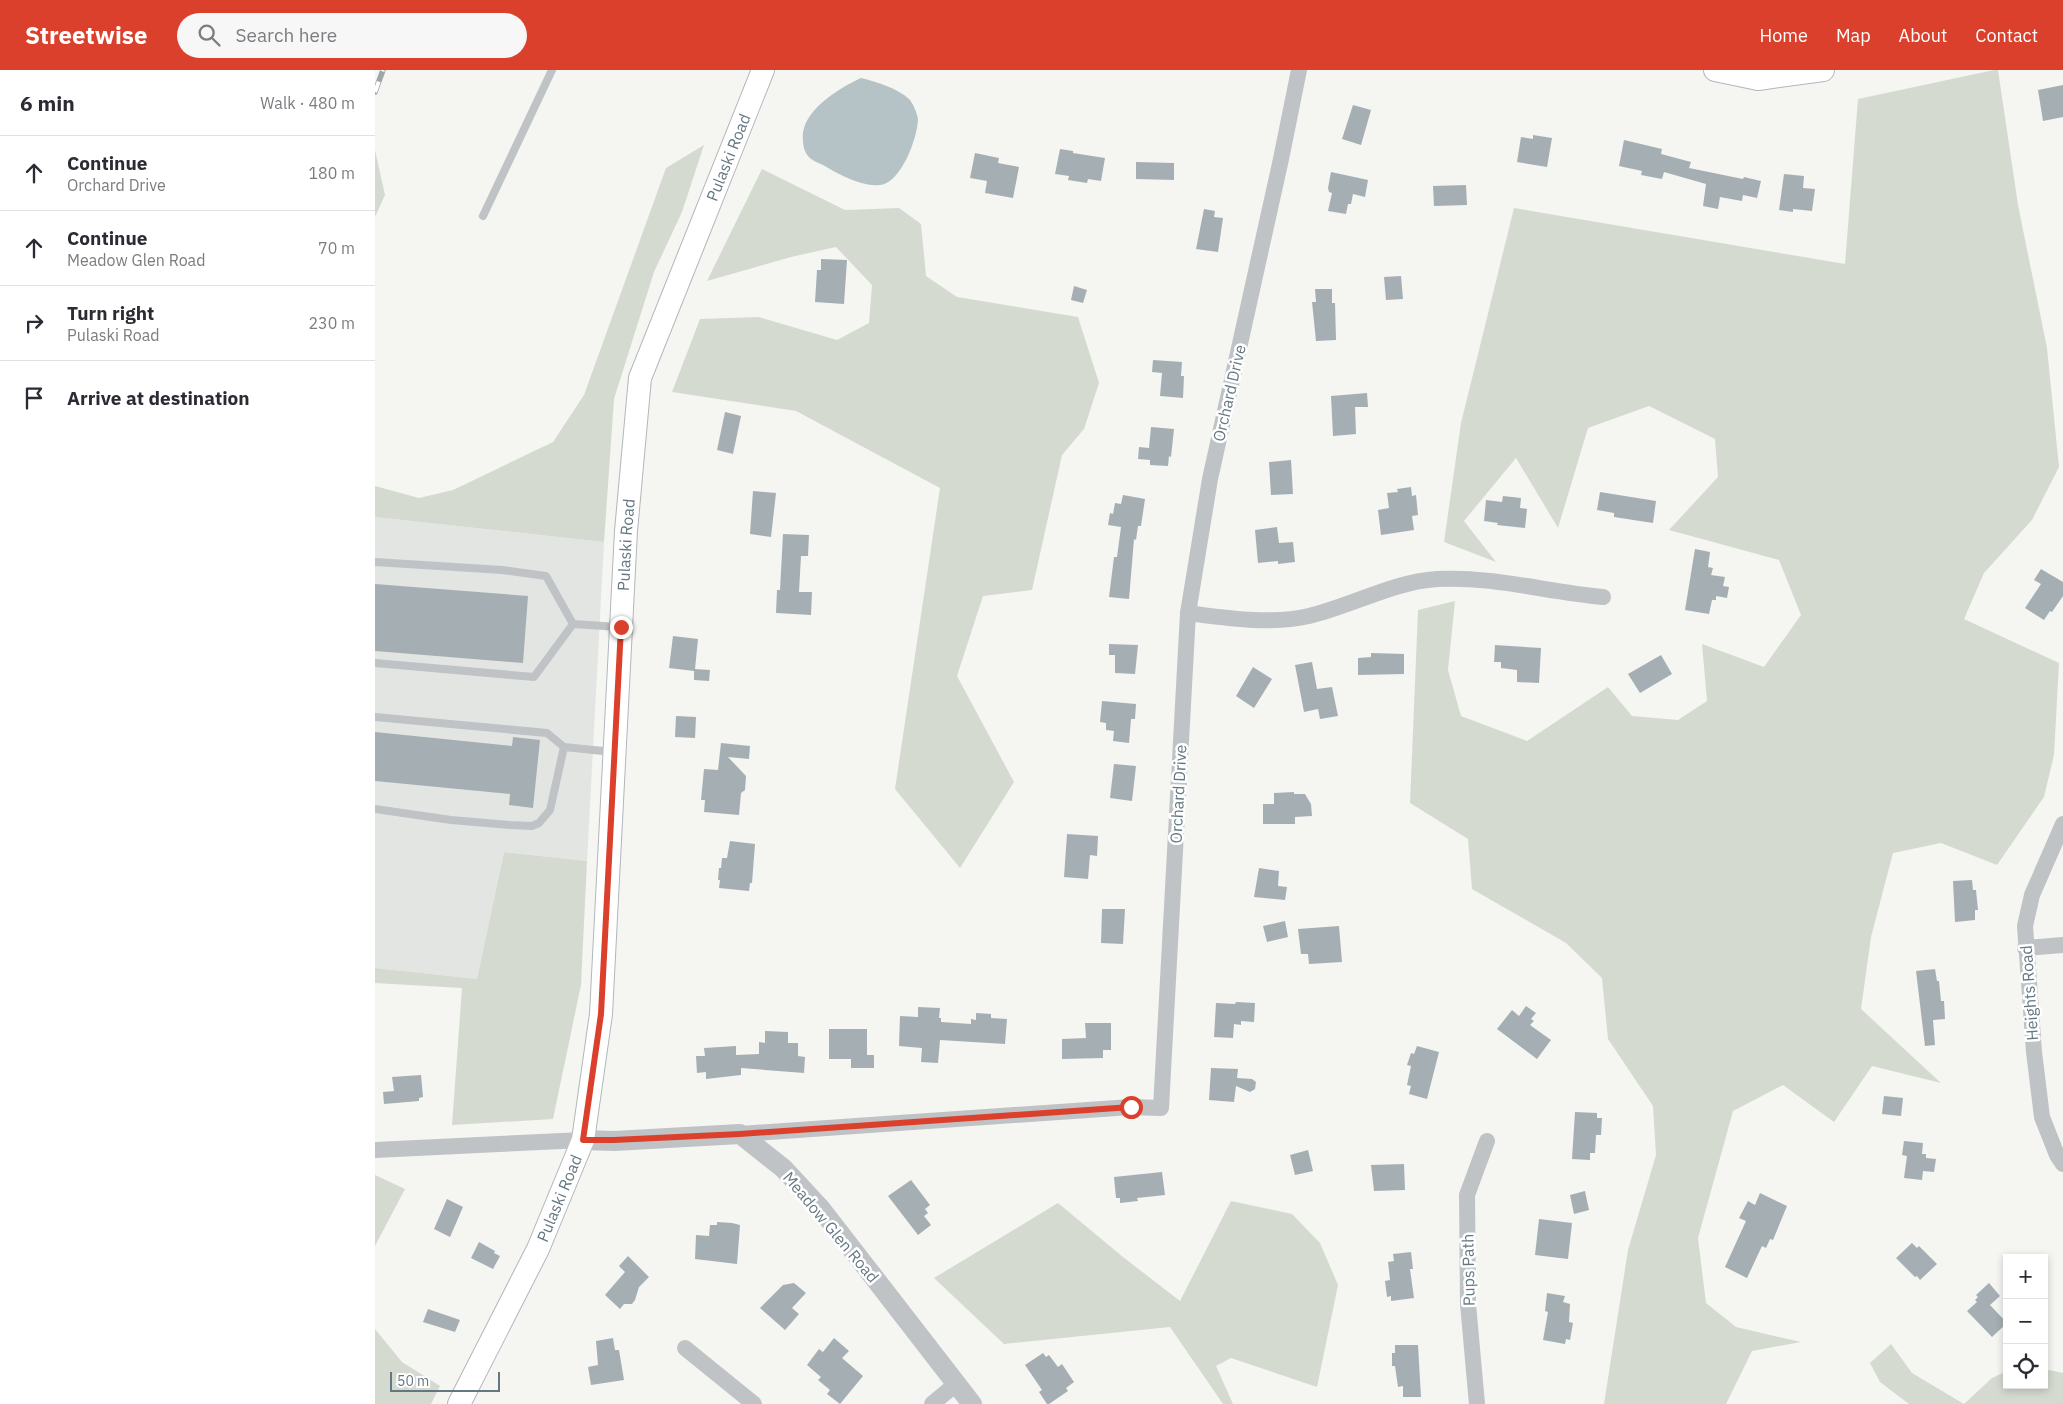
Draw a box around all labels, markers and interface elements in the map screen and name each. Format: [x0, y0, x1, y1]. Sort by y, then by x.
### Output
search box [177, 13, 527, 58]
text: Streetwise [25, 19, 147, 51]
icon: search [195, 21, 223, 49]
text: Search here [235, 23, 337, 47]
text: Home [1760, 24, 1808, 47]
text: Map [1836, 24, 1871, 47]
text: About [1899, 24, 1947, 47]
text: Contact [1975, 24, 2038, 47]
text: 6 min [20, 89, 75, 117]
text: Walk · 480 m [260, 93, 355, 113]
street label: Pulaski Road [702, 111, 755, 204]
text: Continue [67, 151, 147, 175]
icon: ahead [20, 159, 48, 187]
text: 180 m [308, 163, 355, 183]
text: Orchard Drive [67, 175, 166, 195]
text: Continue [67, 226, 147, 250]
icon: ahead [20, 234, 48, 262]
text: 70 m [318, 238, 355, 258]
text: Meadow Glen Road [67, 250, 205, 270]
text: Turn right [67, 301, 154, 325]
icon: right [20, 309, 48, 337]
text: 230 m [308, 313, 355, 333]
text: Pulaski Road [67, 325, 159, 345]
street label: Orchard Drive [1208, 342, 1250, 443]
icon: arrive [20, 384, 48, 412]
text: Arrive at destination [67, 386, 250, 410]
street label: Pulaski Road [613, 498, 639, 592]
route end [610, 616, 633, 639]
street label: Orchard Drive [1165, 744, 1191, 844]
street label: Heights Road [2016, 945, 2042, 1041]
route start [1120, 1096, 1143, 1119]
street label: Pulaski Road [532, 1152, 586, 1245]
street label: Meadow Glen Road [779, 1168, 883, 1286]
street label: Pups Path [1457, 1234, 1479, 1306]
map controls [2003, 1254, 2048, 1389]
button: + [2003, 1254, 2048, 1299]
button: − [2003, 1299, 2048, 1344]
button: locate [2003, 1344, 2048, 1389]
scale bar [390, 1369, 500, 1392]
text: 50 m [397, 1372, 429, 1390]

